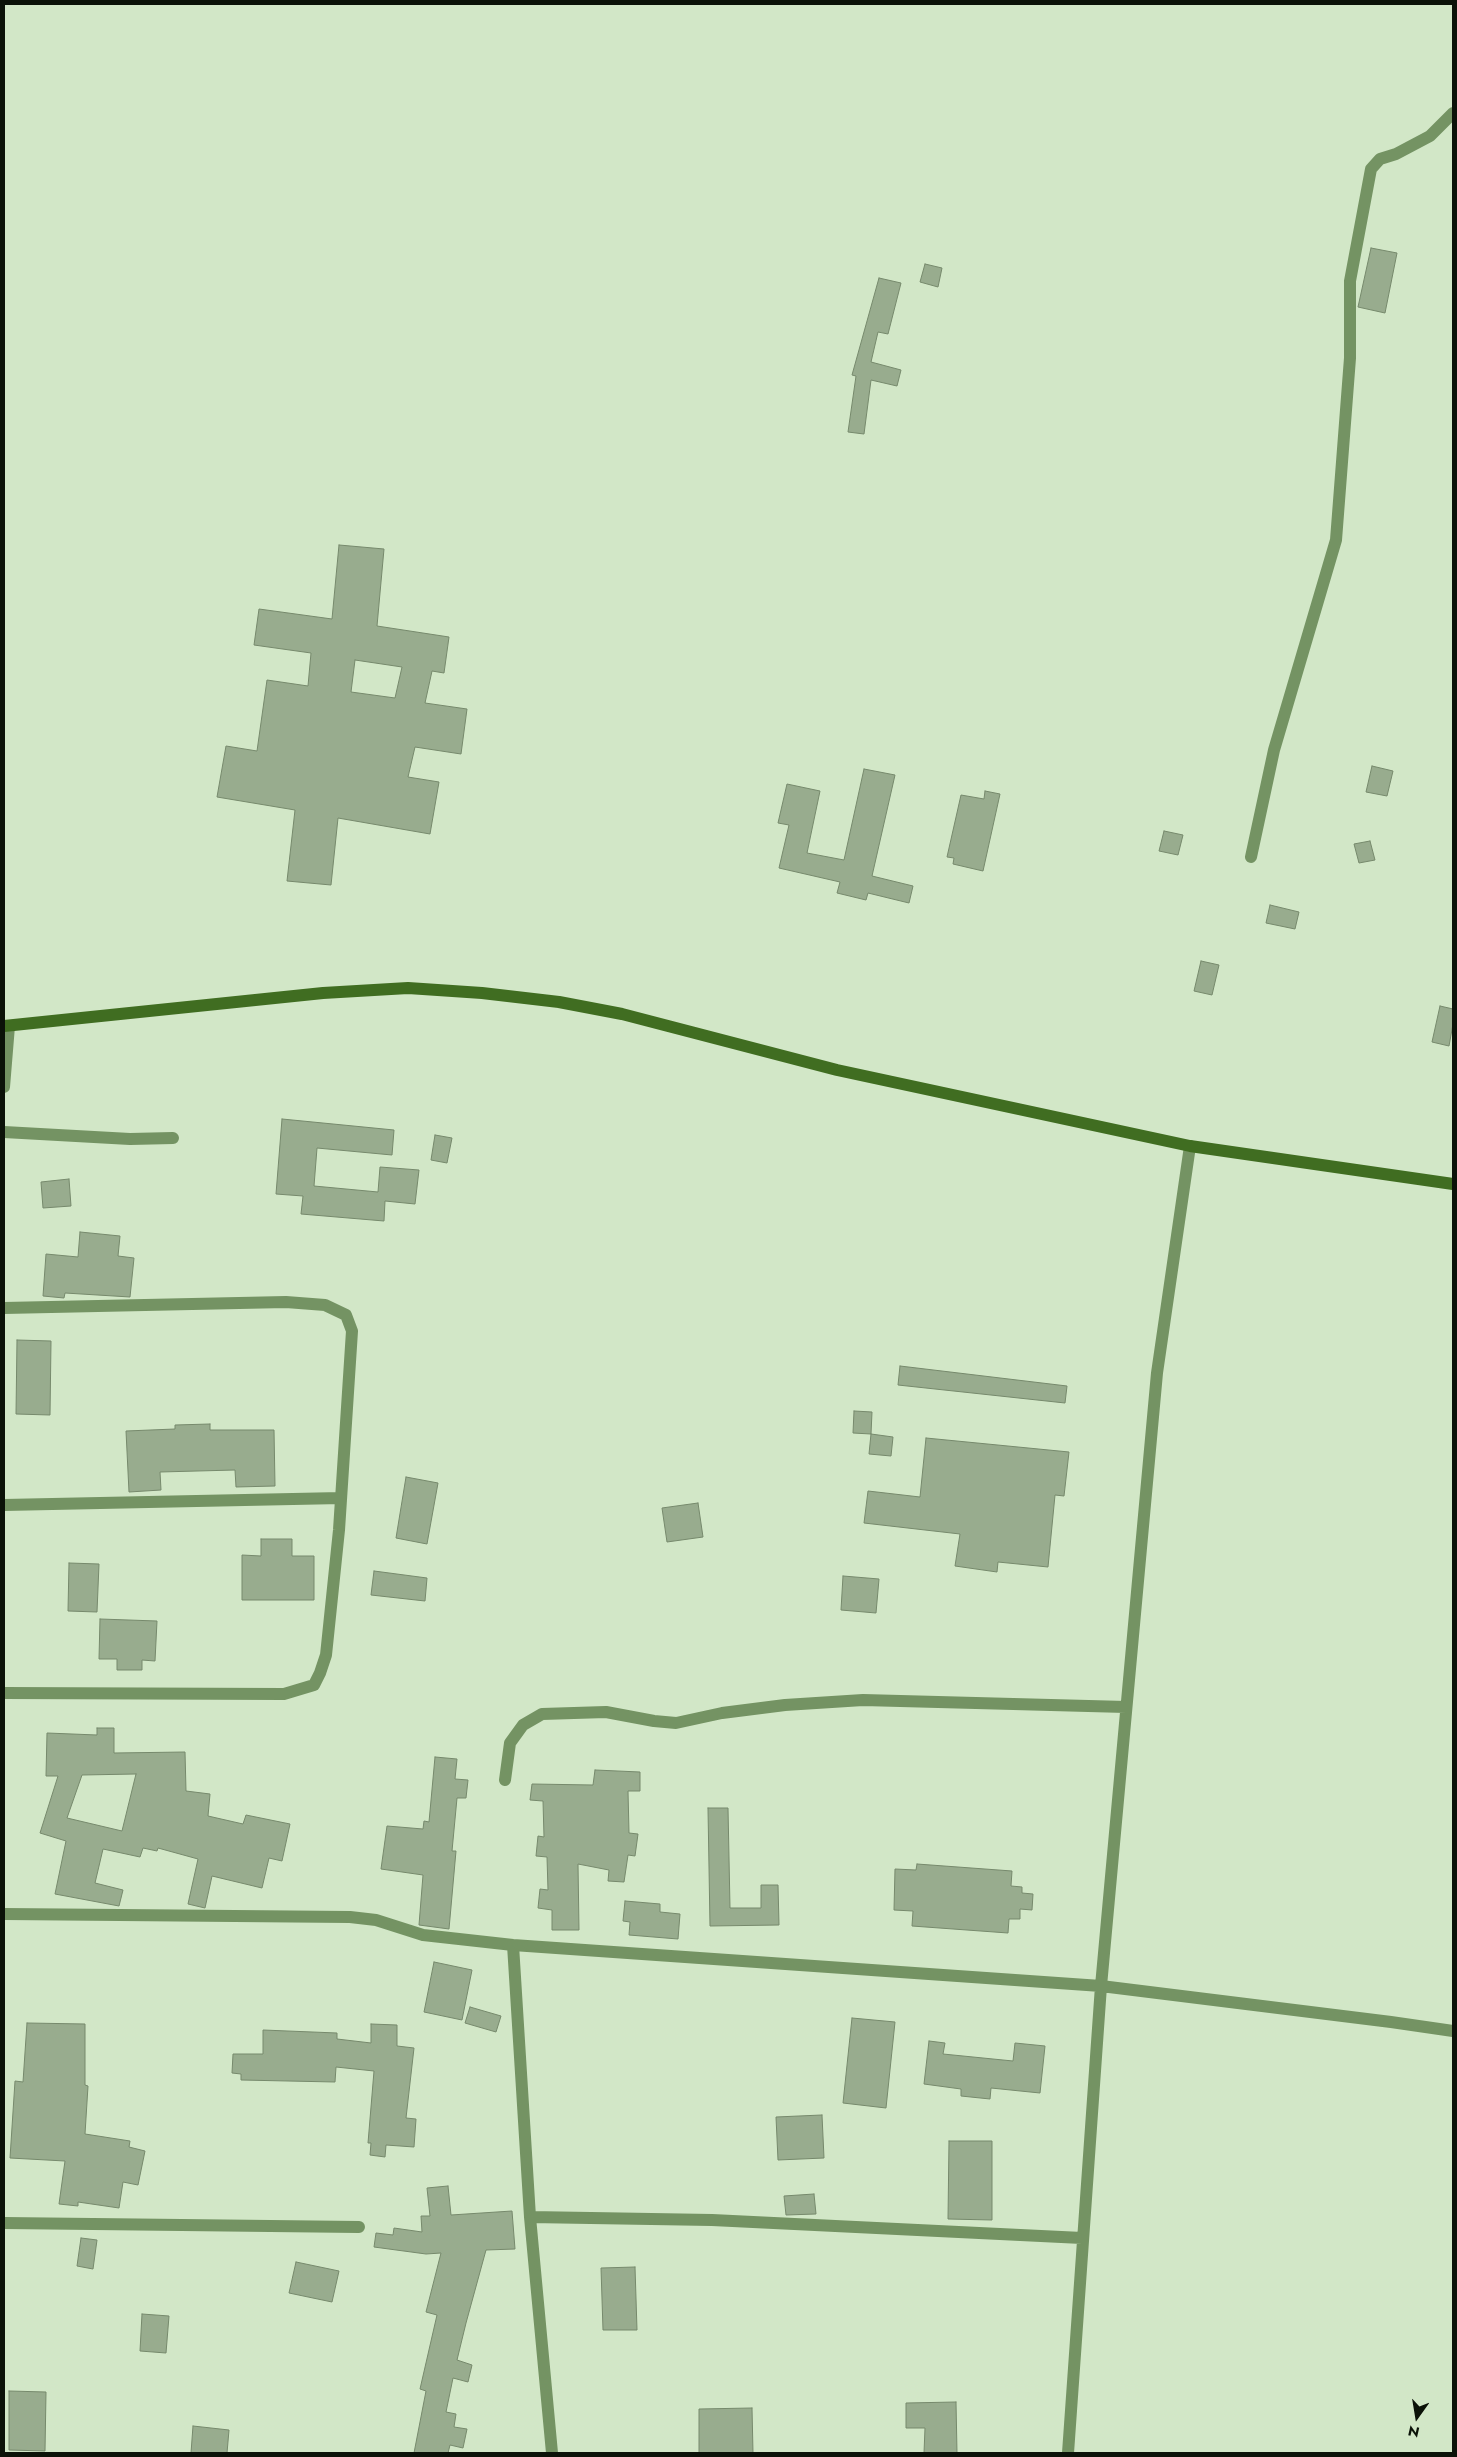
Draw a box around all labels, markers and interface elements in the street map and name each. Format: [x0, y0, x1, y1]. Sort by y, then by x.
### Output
north arrow [1392, 2392, 1442, 2442]
text: N [1406, 2421, 1421, 2443]

